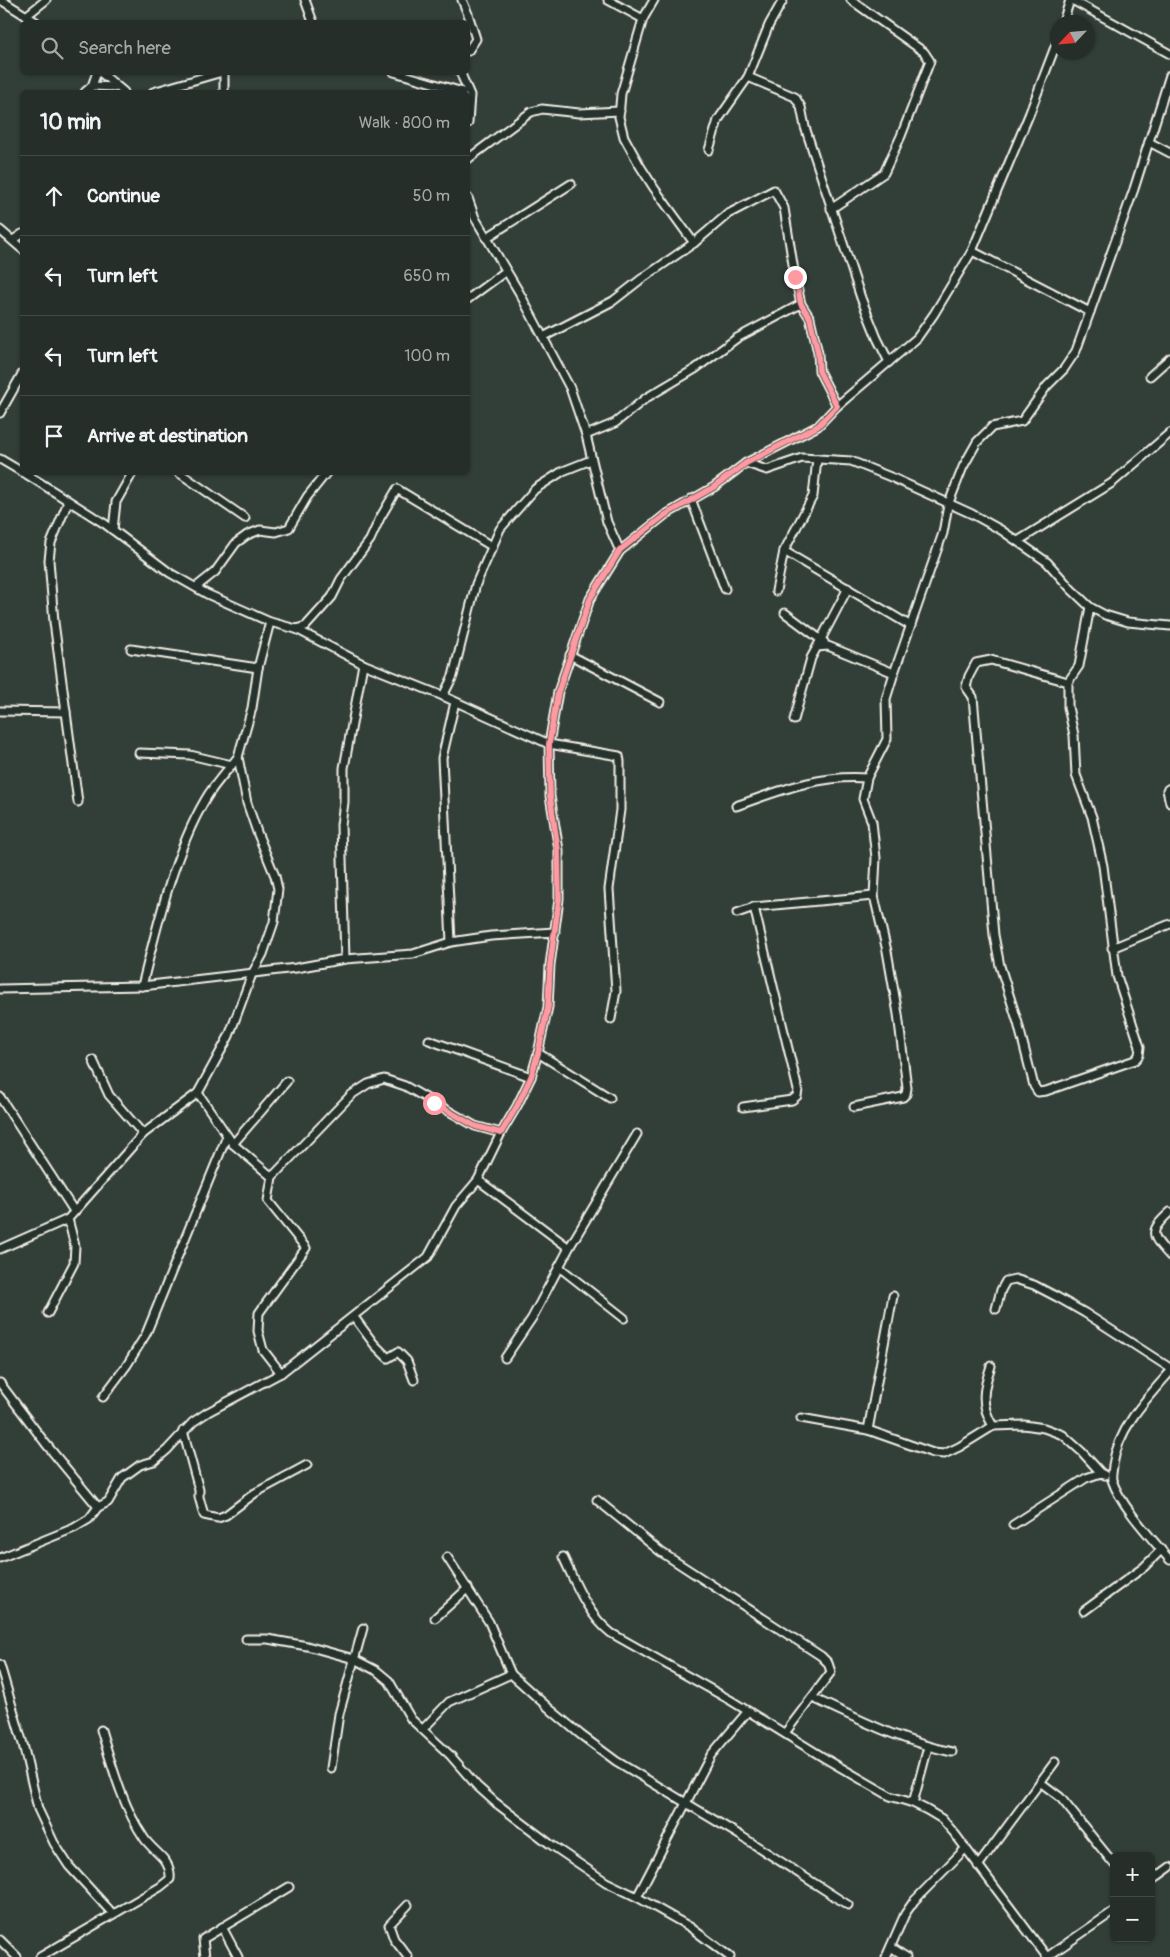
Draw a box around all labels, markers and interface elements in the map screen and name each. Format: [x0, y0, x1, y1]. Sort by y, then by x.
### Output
north arrow [1050, 15, 1095, 60]
search box [20, 20, 470, 75]
icon: search [38, 34, 66, 62]
text: Search here [78, 36, 171, 60]
text: 10 min [40, 109, 101, 136]
text: Walk · 800 m [359, 113, 450, 133]
icon: ahead [40, 182, 68, 210]
text: Continue [87, 184, 160, 208]
text: 50 m [413, 186, 450, 206]
icon: left [40, 262, 68, 290]
text: Turn left [87, 264, 157, 288]
text: 650 m [403, 266, 450, 286]
route end [784, 266, 807, 289]
icon: left [40, 342, 68, 370]
text: Turn left [87, 344, 157, 368]
text: 100 m [404, 346, 450, 366]
icon: arrive [40, 422, 68, 450]
text: Arrive at destination [87, 424, 248, 448]
route start [423, 1092, 446, 1115]
map controls [1110, 1852, 1155, 1942]
button: + [1110, 1852, 1155, 1897]
button: − [1110, 1897, 1155, 1942]

